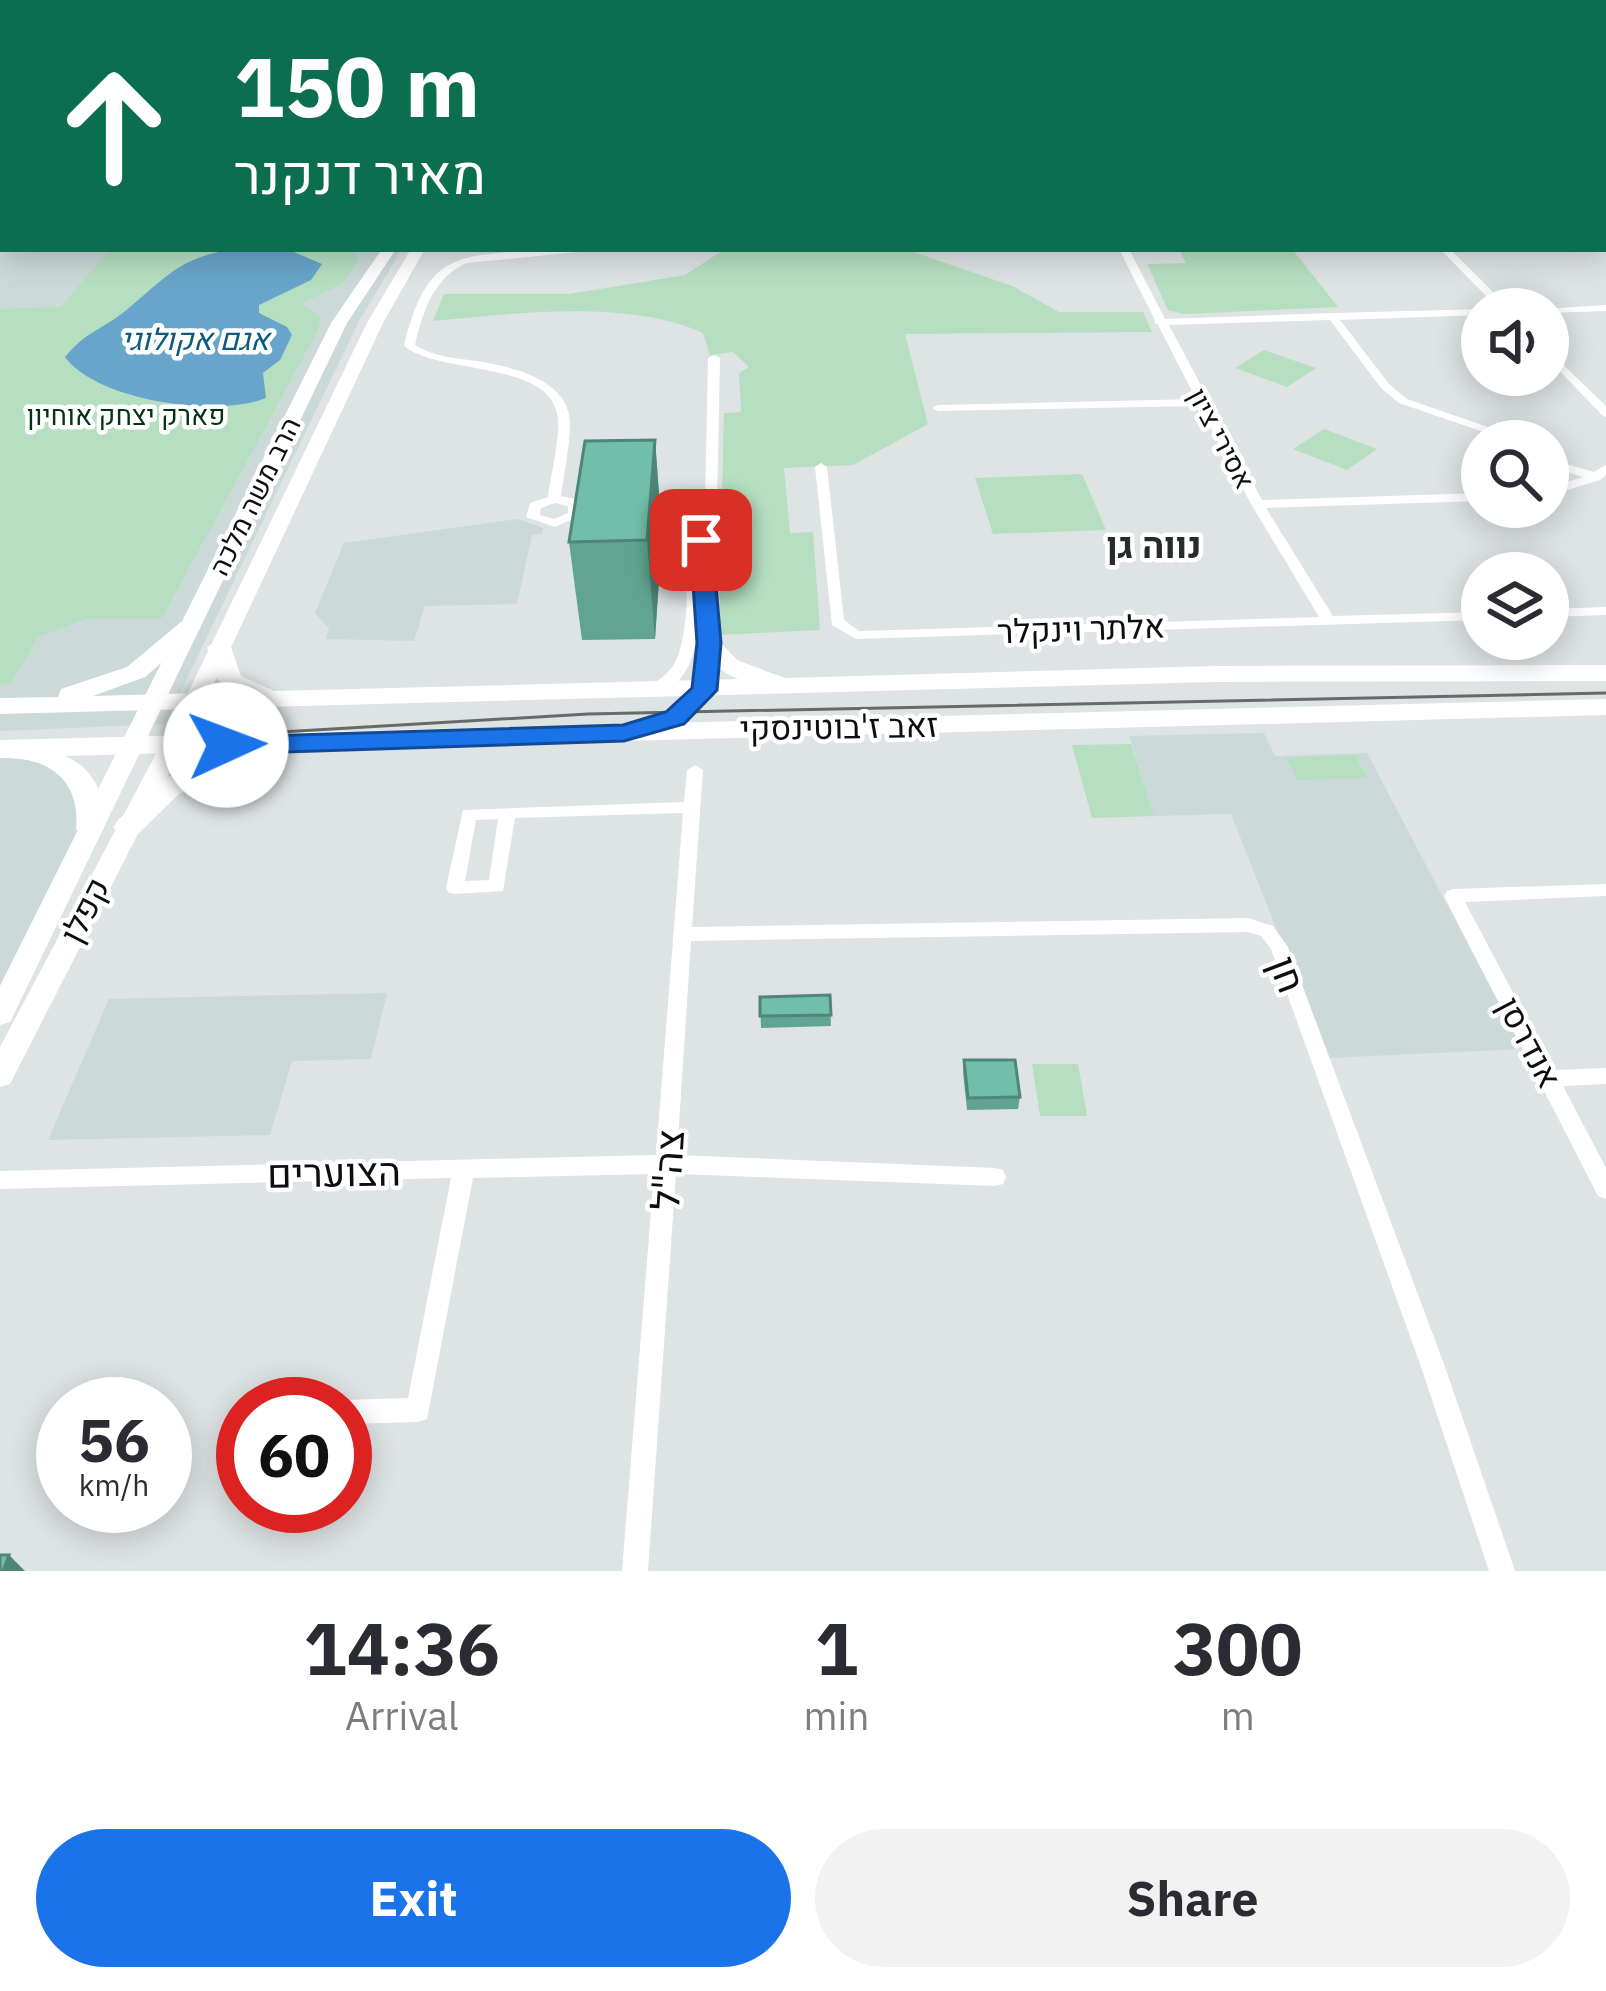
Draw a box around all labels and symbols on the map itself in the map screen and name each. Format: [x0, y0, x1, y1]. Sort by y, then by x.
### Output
water label: אגם אקולוגי [121, 319, 273, 358]
street label: אסירי ציון [1181, 382, 1263, 494]
park label: פארק יצחק אוחיון [27, 397, 225, 432]
street label: הרב משה מלכה [201, 411, 307, 581]
pin [650, 489, 752, 591]
district label: נווה גן [1106, 521, 1202, 568]
street label: אלתר וינקלר [996, 604, 1166, 652]
position arrow [163, 682, 289, 808]
street label: זאב ז'בוטינסקי [739, 703, 939, 749]
street label: קפלן [49, 870, 119, 950]
street label: חן [1258, 949, 1318, 999]
street label: אנדרסן [1488, 989, 1572, 1095]
street label: צה"ל [639, 1128, 695, 1212]
street label: הצוערים [267, 1145, 401, 1199]
speed limit sign: 60 [216, 1377, 372, 1533]

